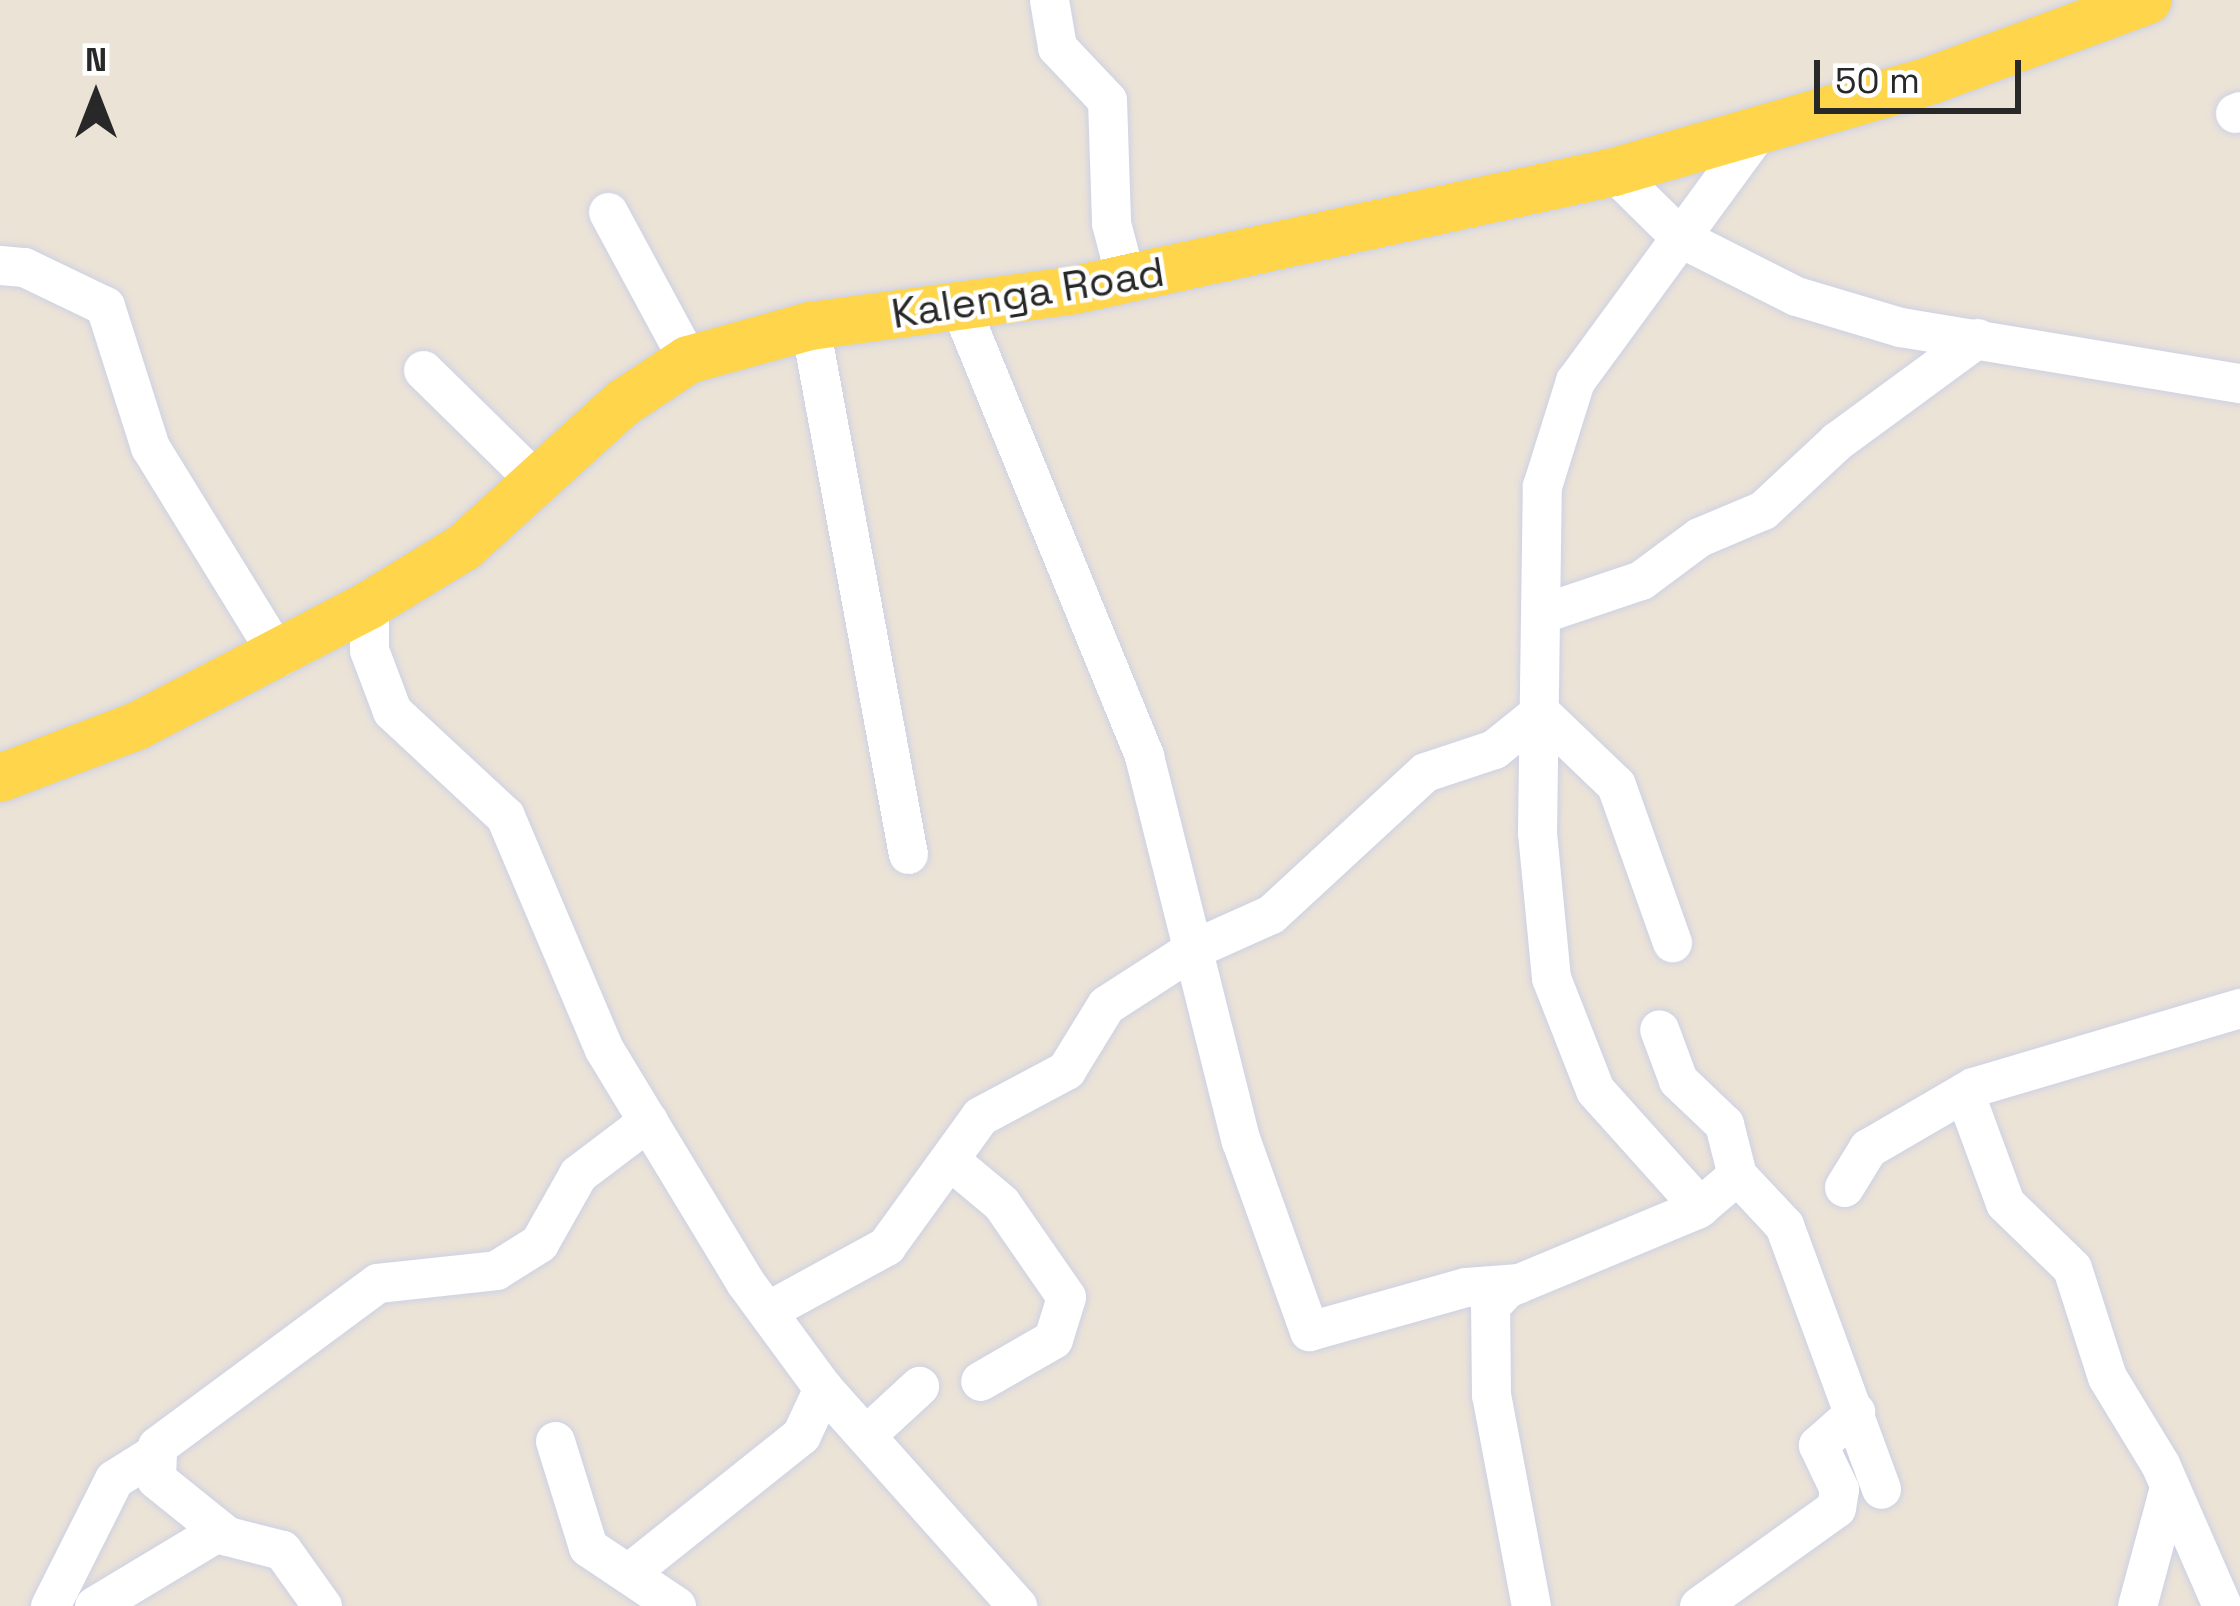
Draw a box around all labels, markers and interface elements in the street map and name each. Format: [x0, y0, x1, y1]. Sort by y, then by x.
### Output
north arrow [36, 36, 156, 156]
scale bar [1820, 36, 2027, 110]
text: N [85, 39, 107, 81]
text: 50 m [1835, 58, 1920, 104]
street label: Kalenga Road [888, 247, 1168, 339]

